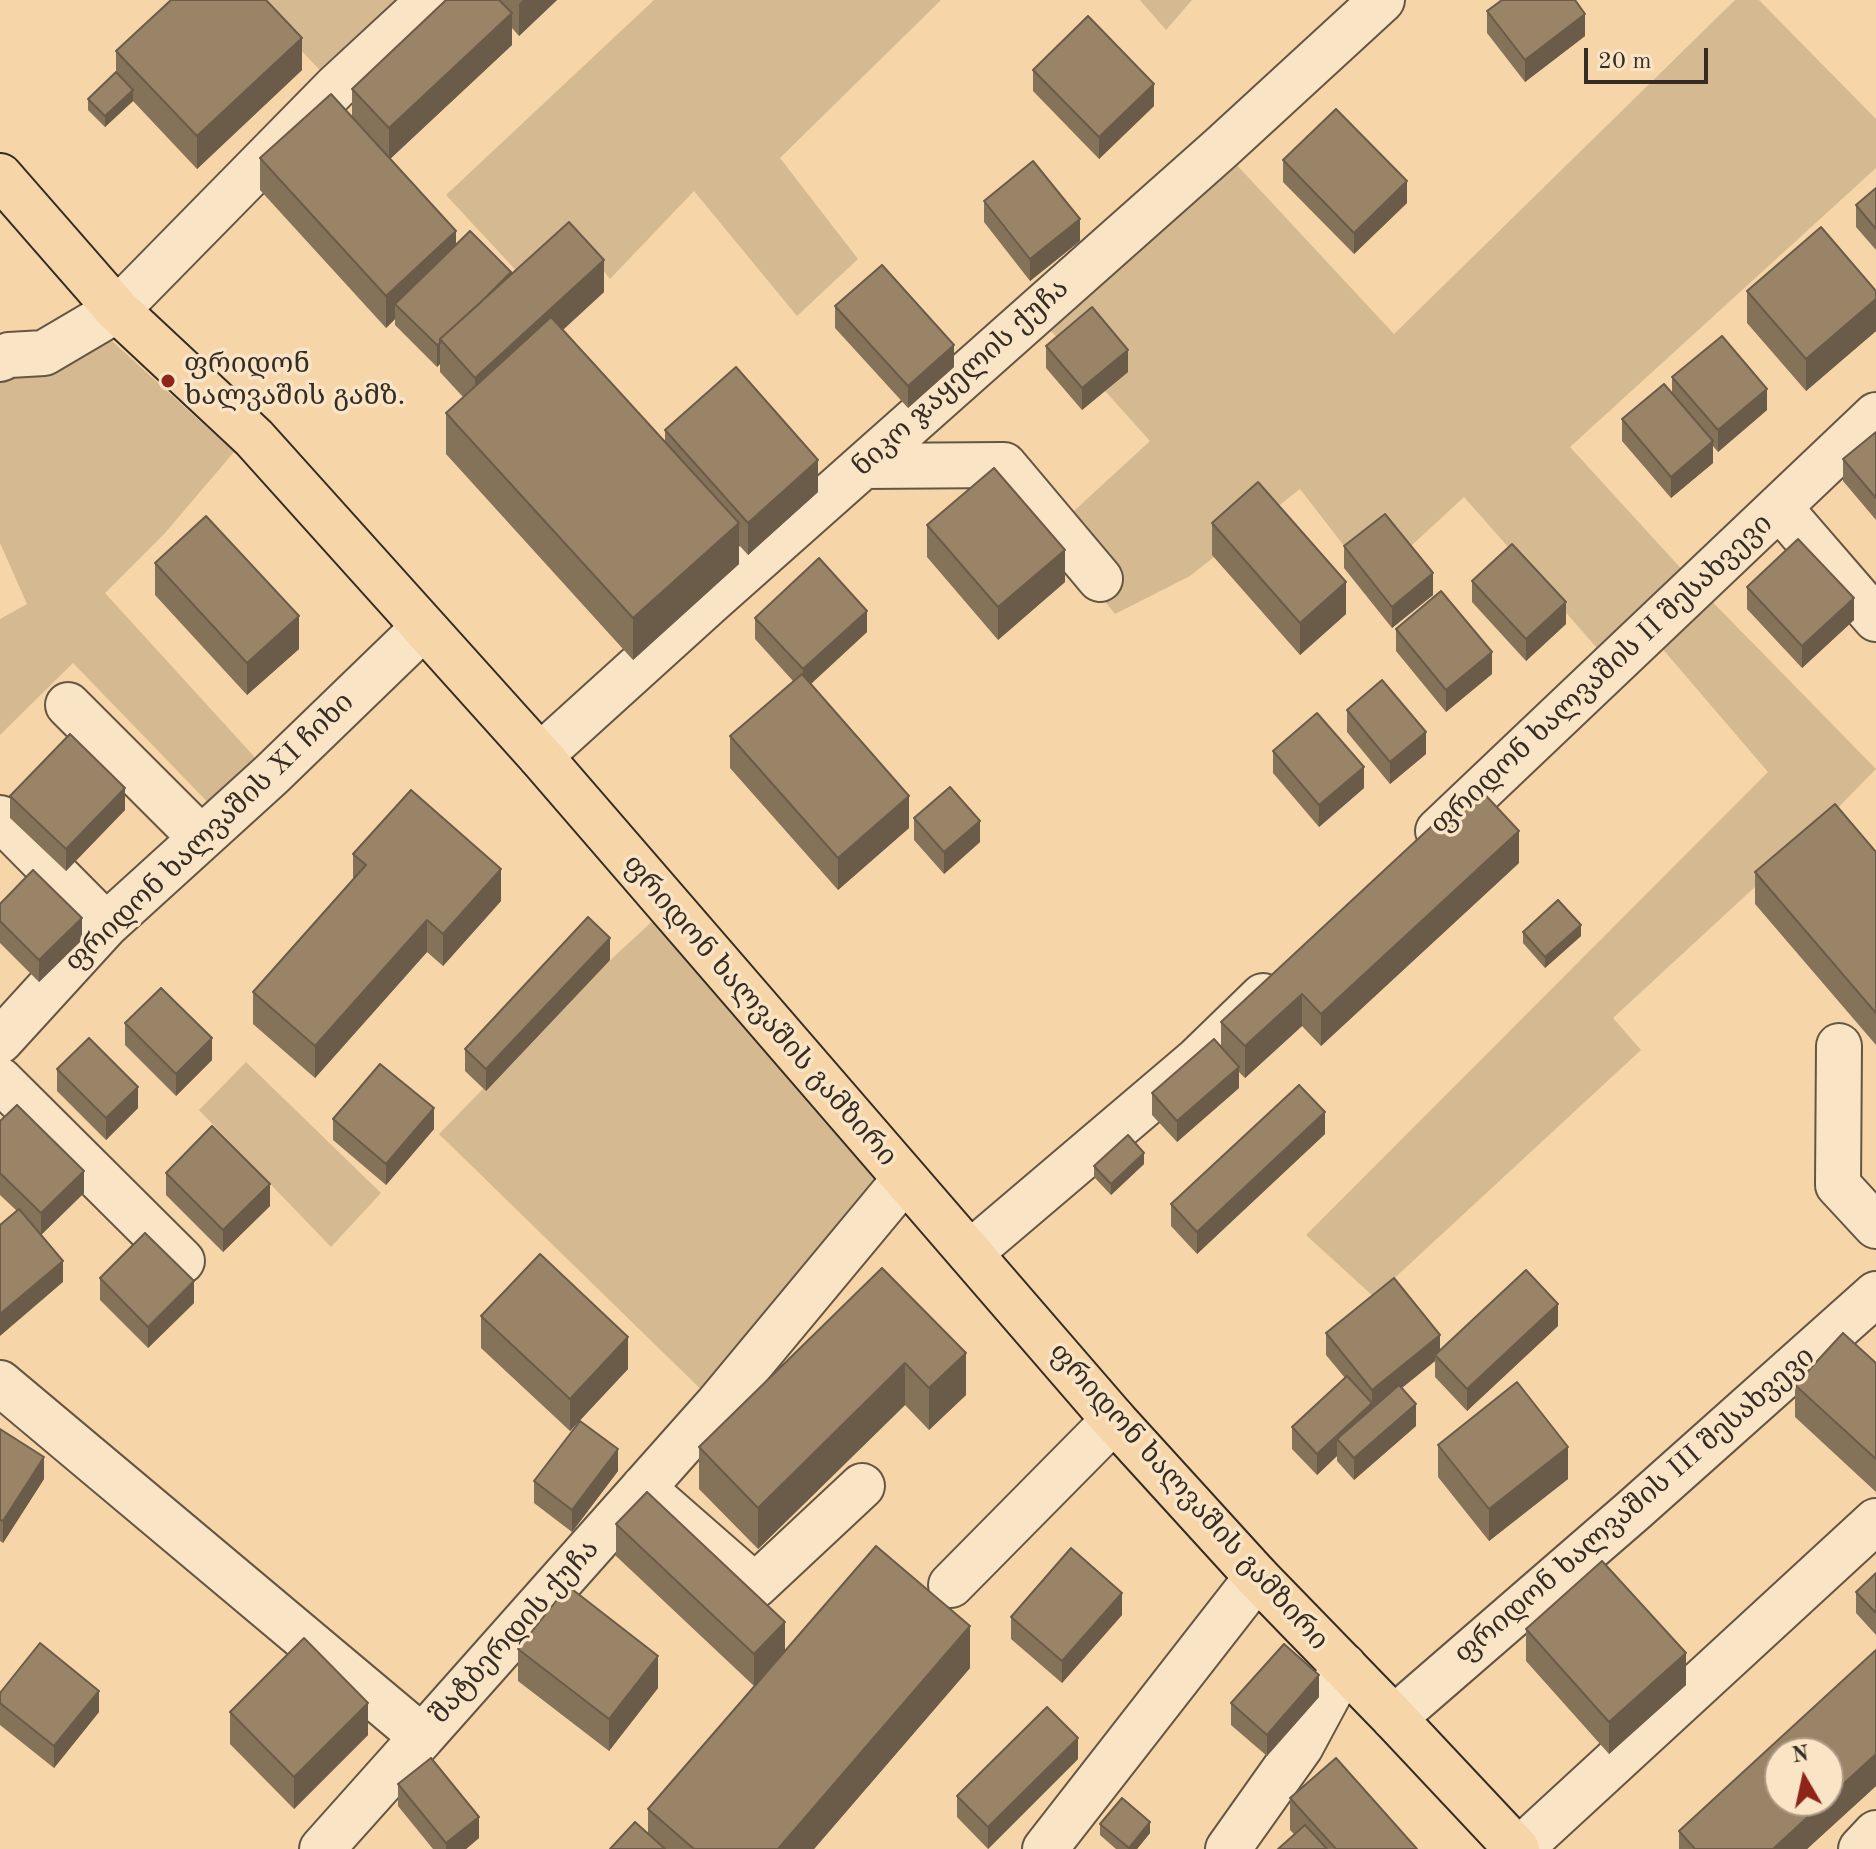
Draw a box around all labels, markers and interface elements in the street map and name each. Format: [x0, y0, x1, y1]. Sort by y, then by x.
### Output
scale bar [1588, 32, 1712, 82]
text: 20 m [1598, 50, 1652, 74]
street label: ნიკო ჯაყელის ქუჩა [846, 272, 1076, 484]
place label: ფრიდონ ხალვაშის გამზ. [184, 348, 405, 414]
marker: ფრიდონ ხალვაშის გამზ. [159, 372, 177, 390]
street label: ფრიდონ ხალვაშის II შესახვევი [1424, 508, 1780, 842]
street label: ფრიდონ ხალვაშის XI ჩიხი [59, 686, 361, 980]
street label: ფრიდონ ხალვაშის გამზირი [615, 848, 903, 1174]
street label: ფრიდონ ხალვაშის გამზირი [1041, 1336, 1335, 1658]
street label: ფრიდონ ხალვაშის III შესახვევი [1448, 1340, 1822, 1672]
street label: შატბერდის ქუჩა [424, 1533, 606, 1731]
north arrow [1764, 1737, 1844, 1817]
text: N [1791, 1743, 1811, 1767]

